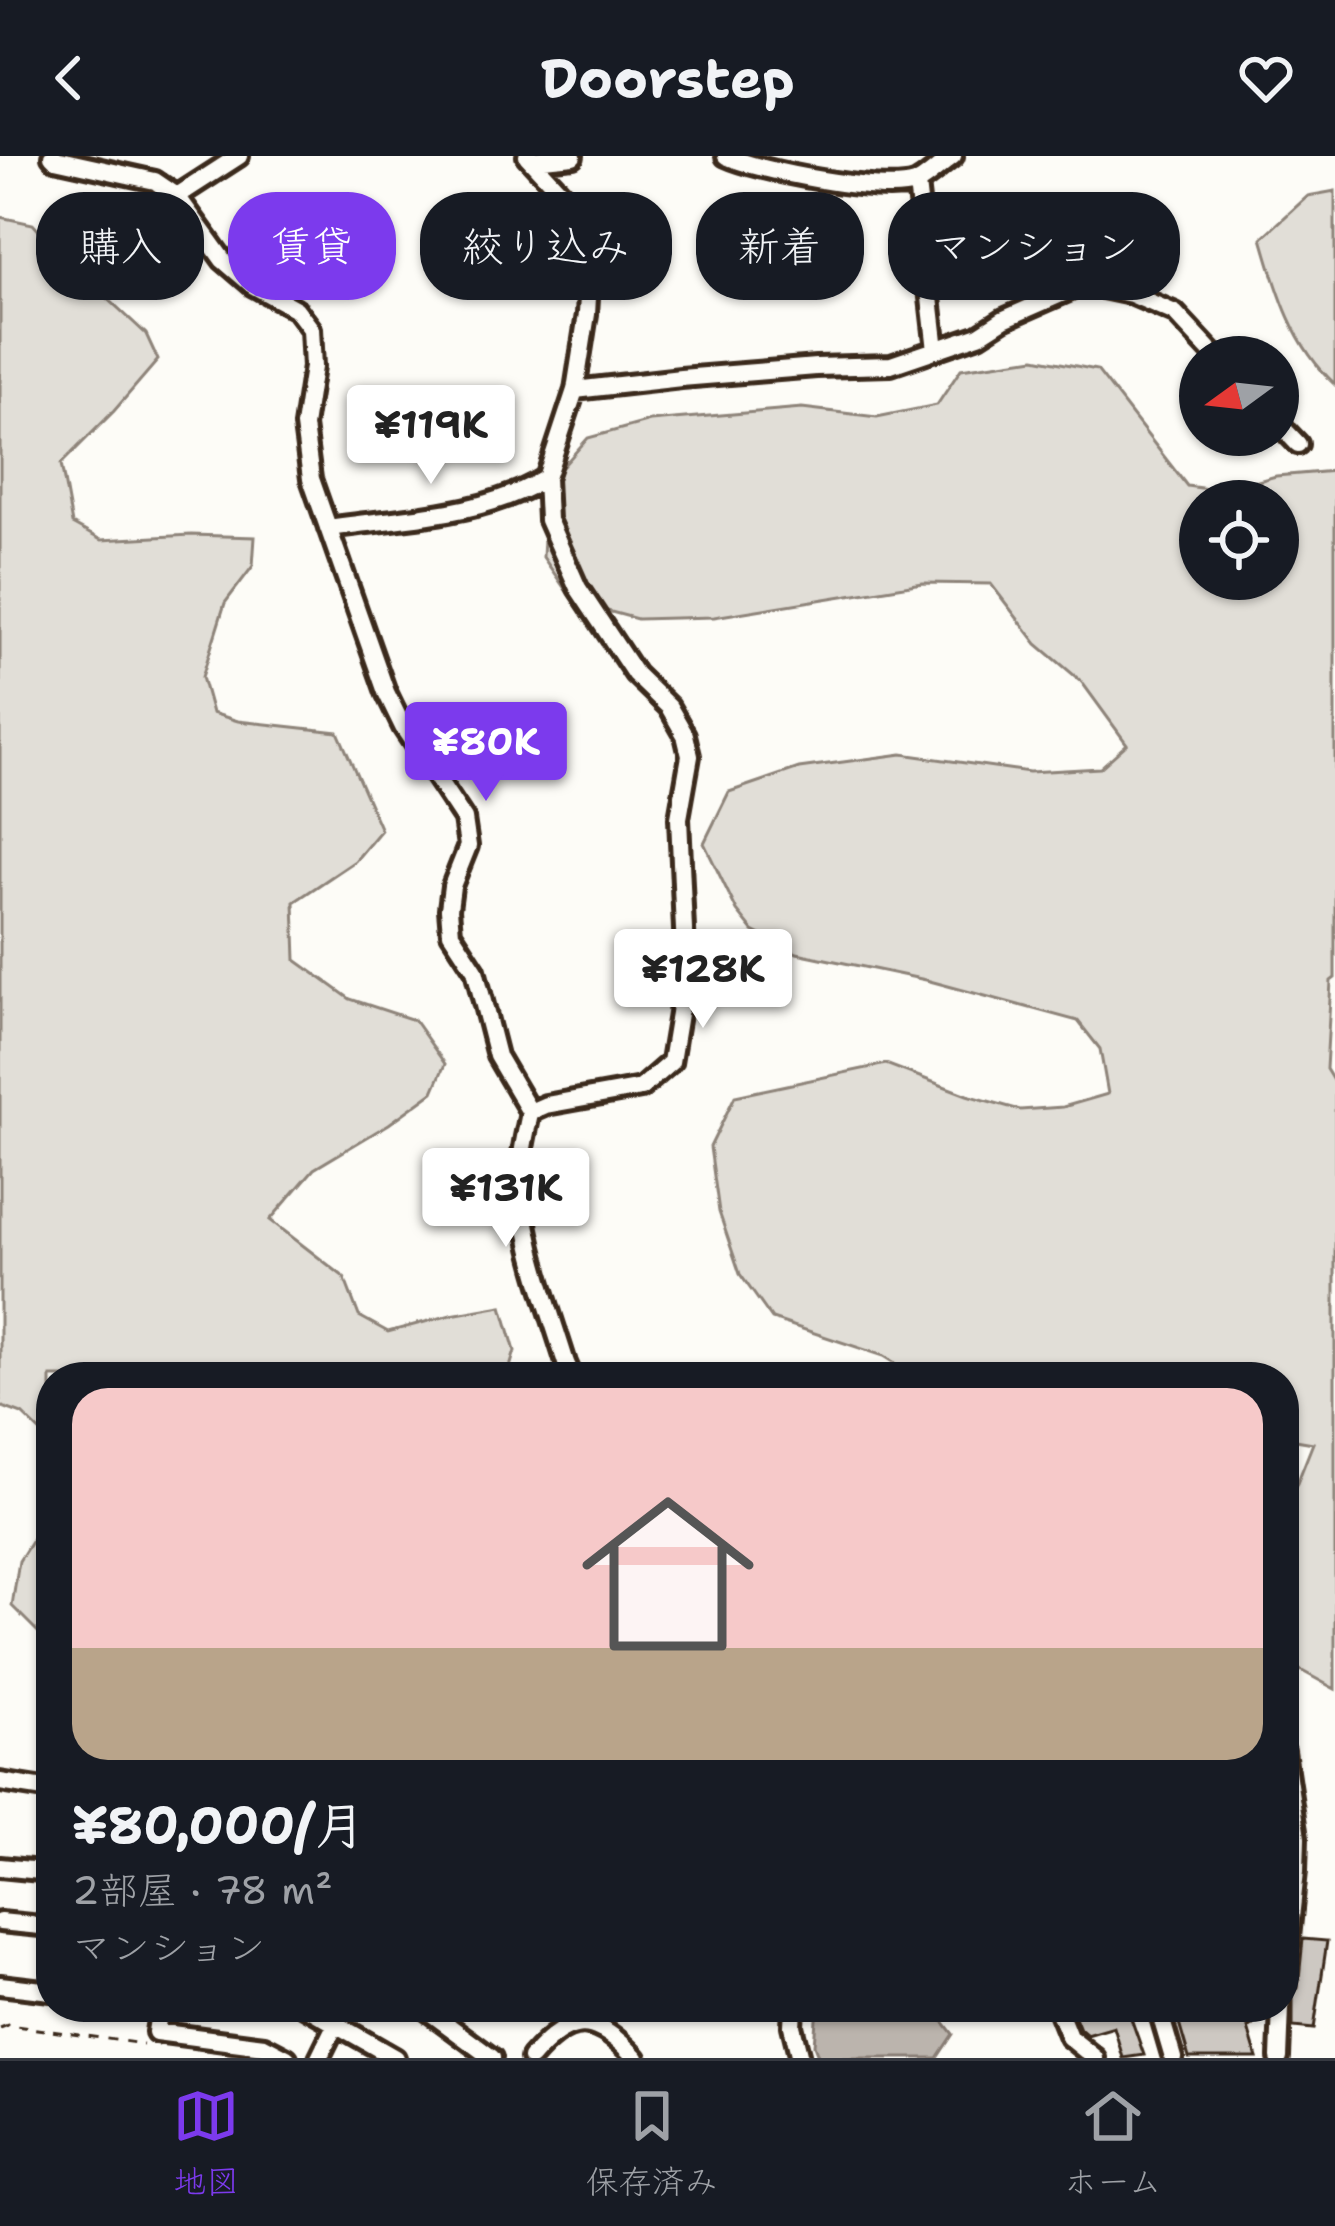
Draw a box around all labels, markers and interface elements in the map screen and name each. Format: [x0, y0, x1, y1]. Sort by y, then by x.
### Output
text: Doorstep [540, 42, 795, 114]
icon: back [36, 45, 102, 111]
icon: heart [1233, 45, 1299, 111]
chip: 購入 [36, 192, 204, 300]
chip: 賃貸 [228, 192, 396, 300]
chip: 絞り込み [420, 192, 672, 300]
chip: 新着 [696, 192, 864, 300]
chip: マンション [888, 192, 1180, 300]
north arrow [1179, 336, 1299, 456]
map controls [1179, 336, 1299, 600]
pin: ¥119K [347, 385, 515, 487]
text: ¥119K [374, 398, 488, 450]
button: locate [1179, 480, 1299, 600]
pin: ¥80K [415, 702, 557, 804]
text: ¥80K [432, 715, 540, 767]
pin: ¥128K [619, 929, 787, 1031]
text: ¥128K [641, 942, 765, 994]
pin: ¥131K [422, 1148, 590, 1250]
text: ¥131K [449, 1161, 563, 1213]
icon: home [560, 1466, 776, 1682]
text: ¥80,000/月 [72, 1791, 365, 1859]
text: 2部屋 · 78 m² [72, 1864, 333, 1916]
text: マンション [72, 1921, 265, 1973]
tab: 地図 [173, 2083, 239, 2204]
tab: 保存済み [586, 2083, 718, 2204]
tab: ホーム [1064, 2083, 1162, 2204]

